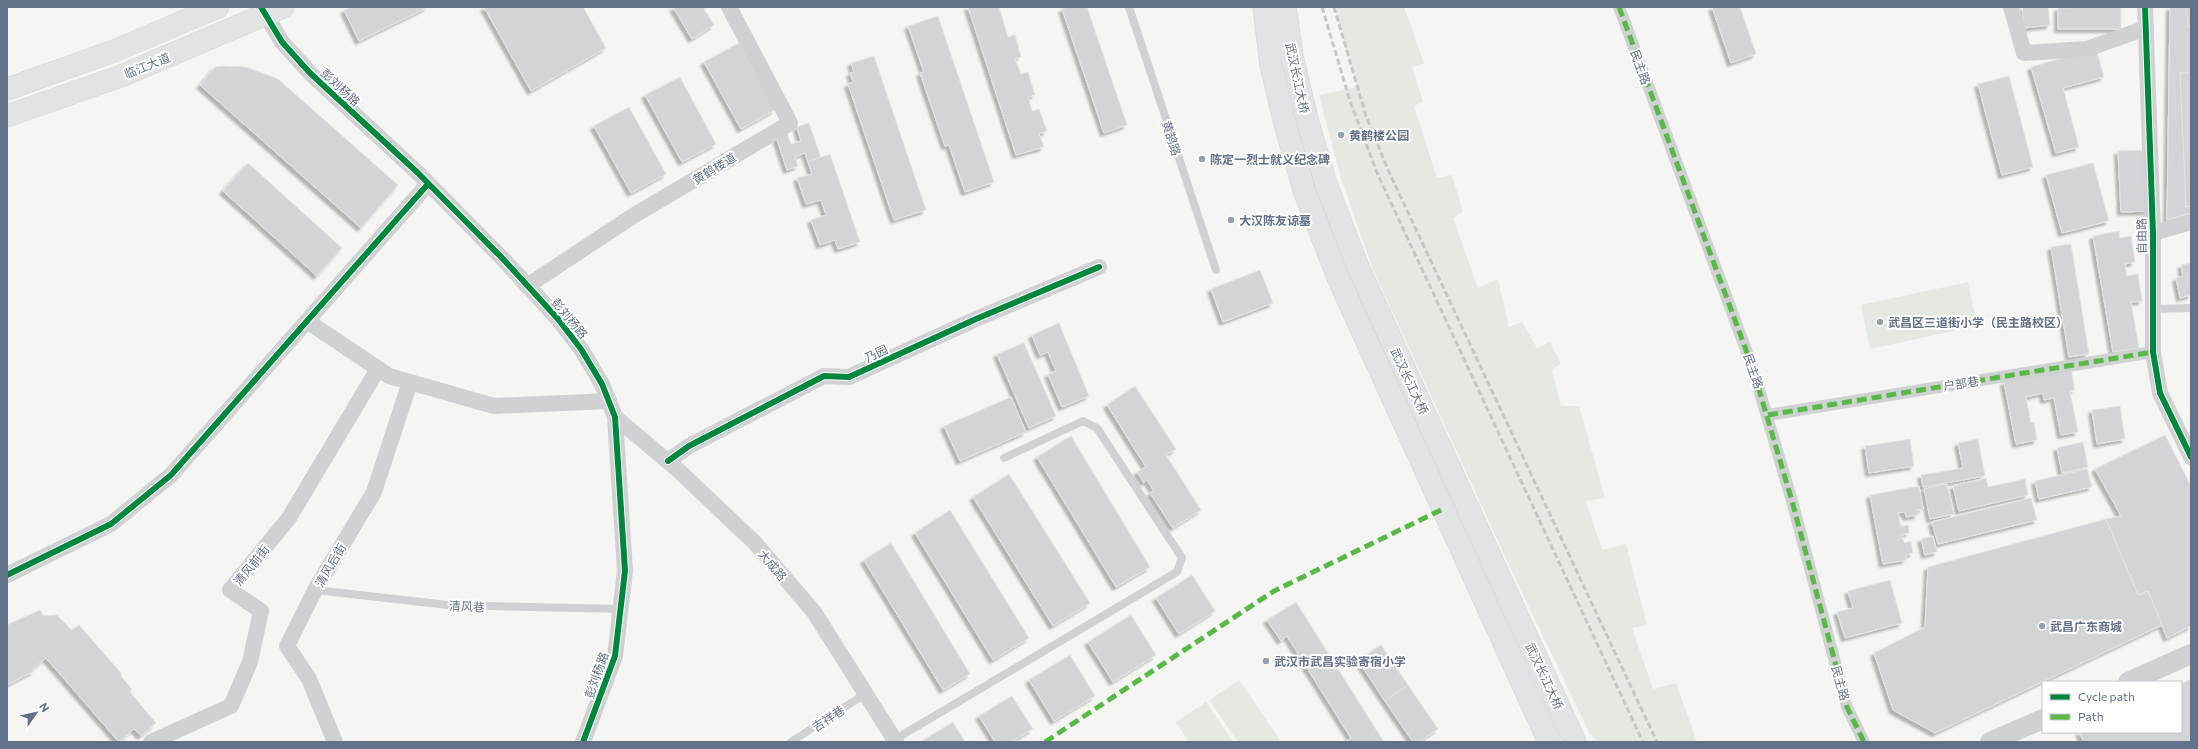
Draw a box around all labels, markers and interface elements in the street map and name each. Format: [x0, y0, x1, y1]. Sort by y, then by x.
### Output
street label: 武汉长江大桥 [1284, 41, 1312, 115]
street label: 民主路 [1628, 48, 1654, 86]
street label: 临江大道 [122, 50, 172, 80]
street label: 彭刘杨路 [319, 66, 363, 108]
street label: 黄鹄路 [1160, 119, 1184, 157]
place label: 黄鹤楼公园 [1349, 128, 1409, 142]
marker: 黄鹤楼公园 [1336, 130, 1346, 140]
street label: 黄鹤楼道 [690, 150, 738, 186]
place label: 陈定一烈士就义纪念碑 [1210, 152, 1330, 166]
marker: 陈定一烈士就义纪念碑 [1197, 154, 1207, 164]
place label: 大汉陈友谅墓 [1239, 213, 1311, 227]
marker: 大汉陈友谅墓 [1226, 215, 1236, 225]
street label: 自由路 [2134, 218, 2148, 254]
street label: 彭刘杨路 [549, 295, 591, 341]
place label: 武昌区三道街小学（民主路校区） [1888, 315, 2068, 329]
marker: 武昌区三道街小学（民主路校区） [1875, 317, 1885, 327]
street label: 乃园 [862, 342, 890, 364]
street label: 武汉长江大桥 [1388, 345, 1432, 417]
street label: 民主路 [1742, 352, 1766, 390]
street label: 户部巷 [1942, 373, 1980, 393]
street label: 清风后街 [312, 541, 348, 589]
street label: 清风前街 [230, 542, 272, 588]
street label: 大成路 [756, 547, 790, 583]
street label: 清风巷 [449, 598, 485, 614]
place label: 武昌广东商城 [2050, 619, 2122, 633]
marker: 武昌广东商城 [2037, 621, 2047, 631]
street label: 武汉长江大桥 [1523, 640, 1567, 712]
street label: 彭刘杨路 [582, 650, 610, 700]
place label: 武汉市武昌实验寄宿小学 [1274, 654, 1406, 668]
marker: 武汉市武昌实验寄宿小学 [1261, 656, 1271, 666]
street label: 民主路 [1830, 664, 1852, 702]
legend [2042, 681, 2182, 733]
text: Cycle path [2078, 689, 2135, 703]
north arrow [16, 693, 56, 733]
text: N [37, 700, 52, 714]
street label: 吉祥巷 [809, 702, 847, 734]
text: Path [2078, 709, 2104, 723]

